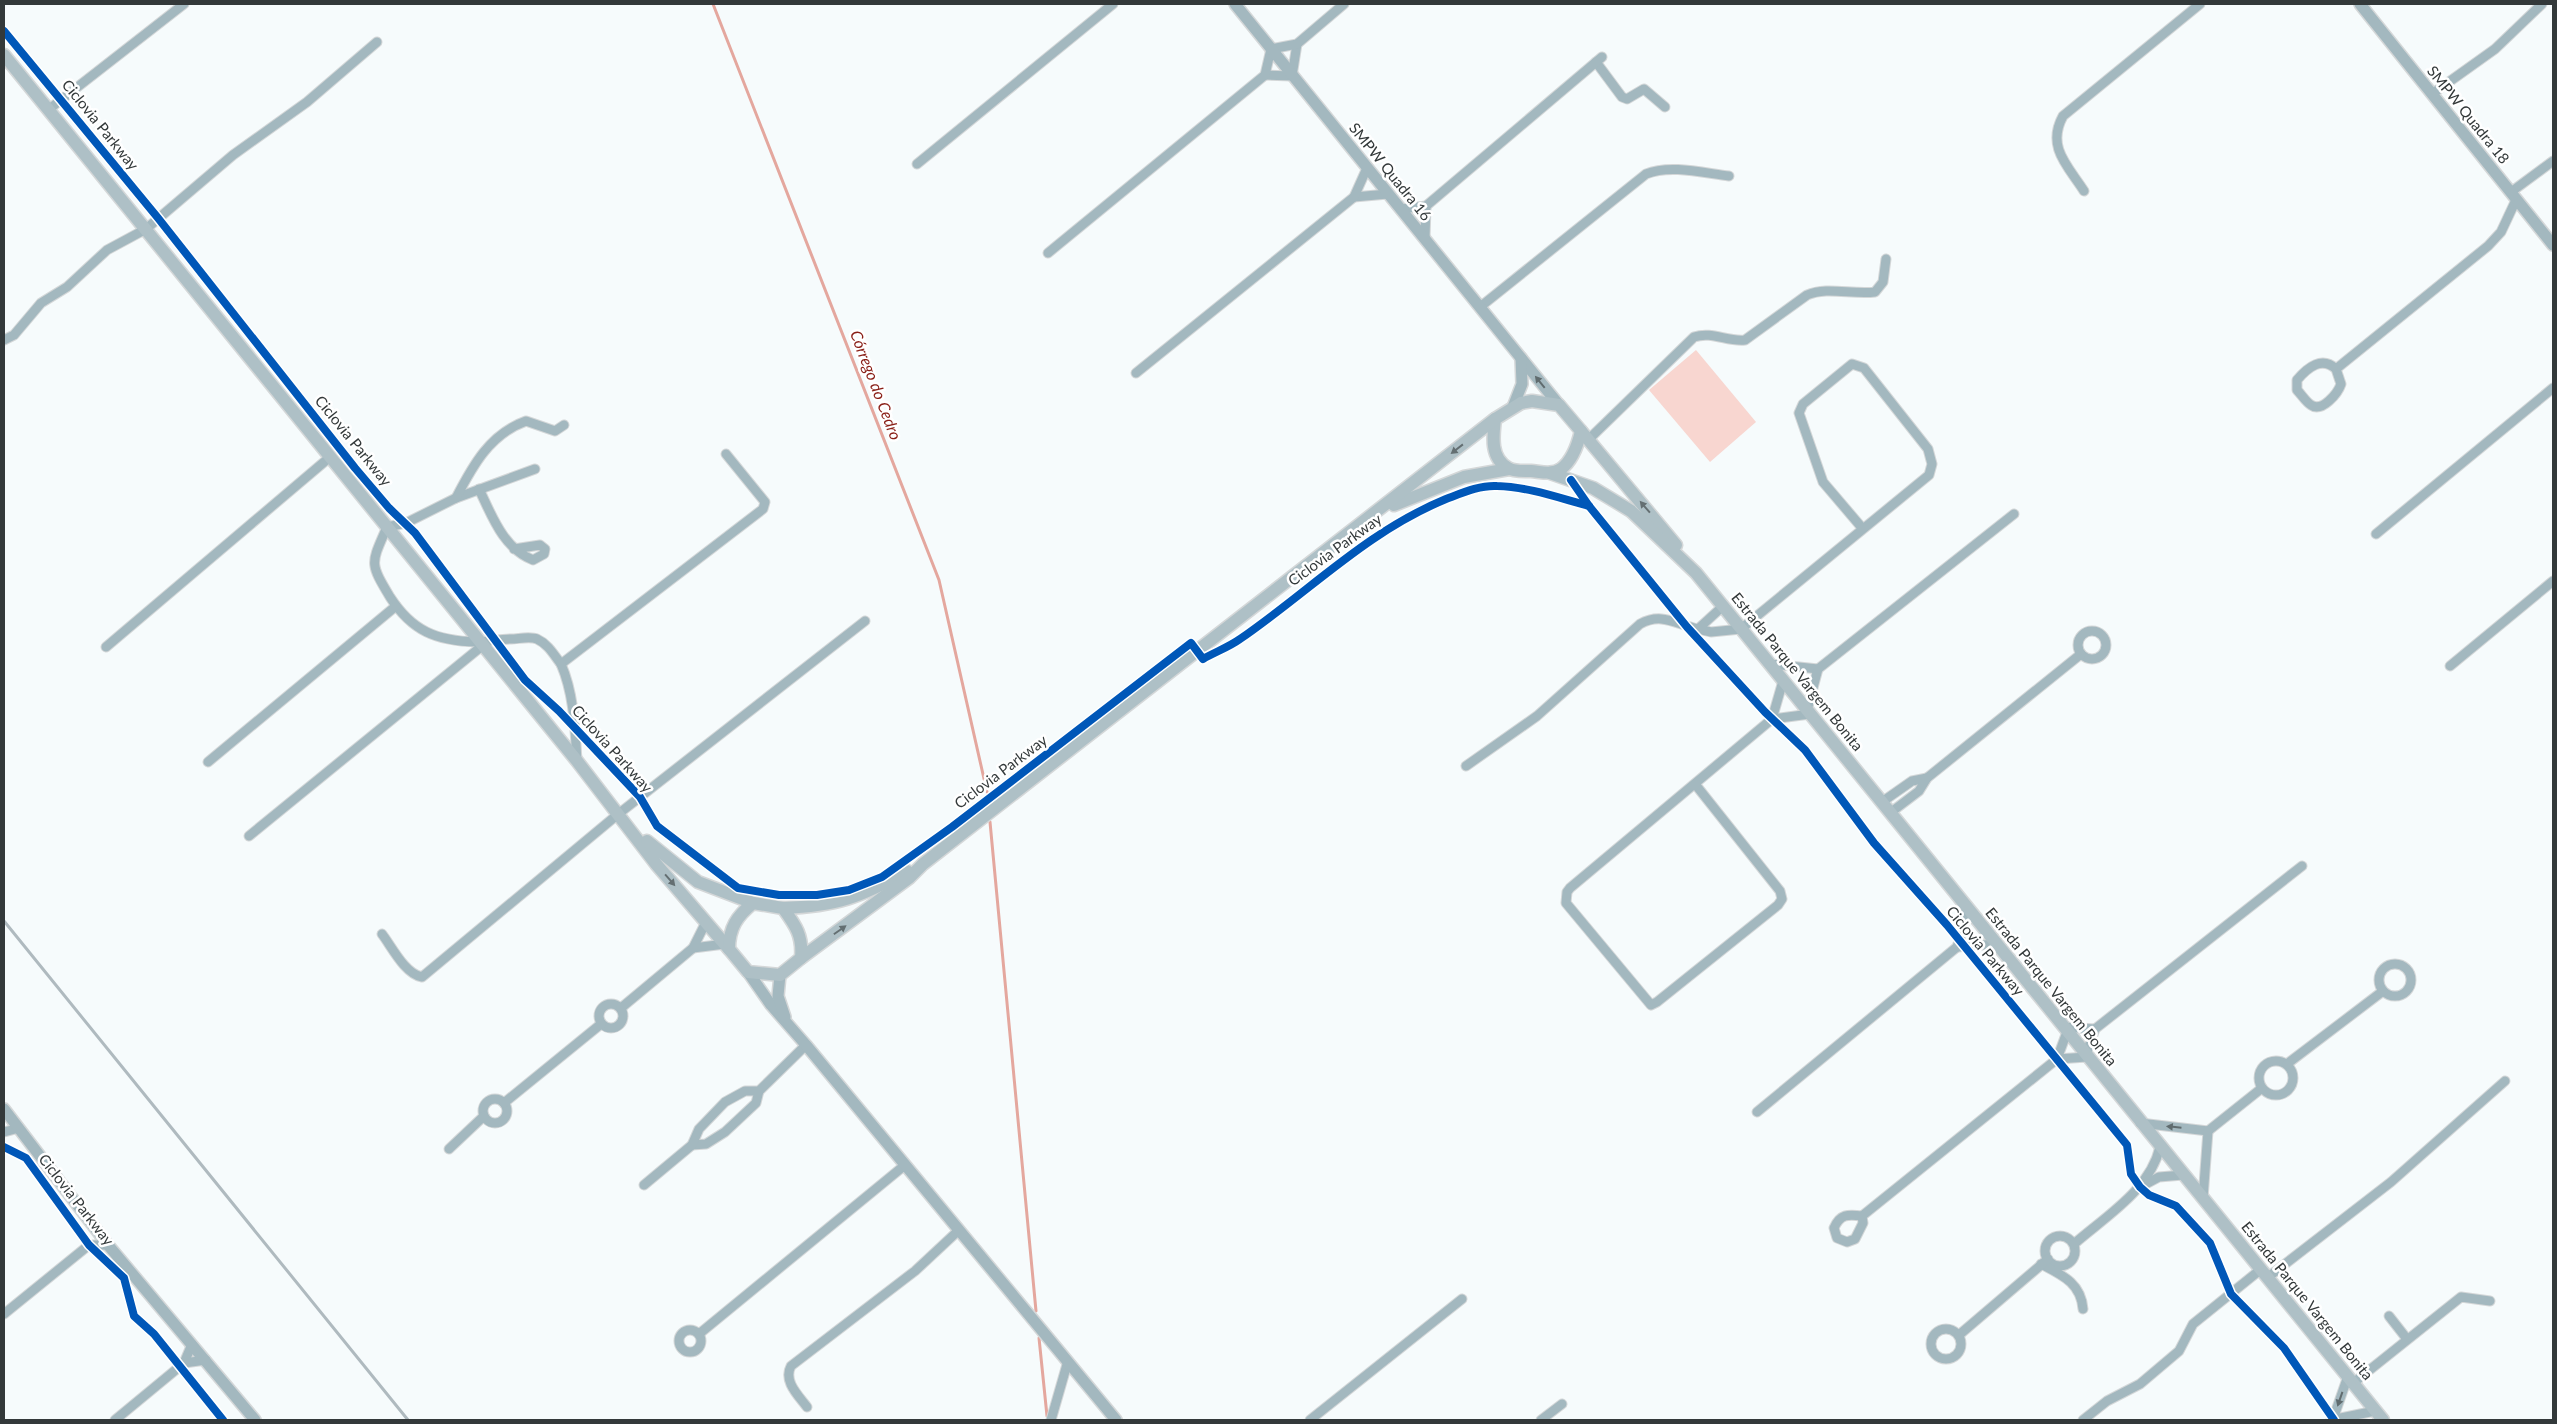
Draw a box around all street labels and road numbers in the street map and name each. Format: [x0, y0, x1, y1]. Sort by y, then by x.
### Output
street label: SMPW Quadra 18 [2424, 62, 2514, 167]
street label: Ciclovia Parkway [59, 75, 143, 173]
street label: SMPW Quadra 16 [1346, 119, 1436, 224]
street label: Ciclovia Parkway [312, 391, 396, 489]
street label: Ciclovia Parkway [1284, 509, 1385, 589]
street label: Estrada Parque Vargem Bonita [1728, 588, 1867, 754]
street label: Ciclovia Parkway [569, 701, 657, 796]
street label: Ciclovia Parkway [951, 730, 1050, 812]
street label: Ciclovia Parkway [1943, 902, 2029, 999]
street label: Estrada Parque Vargem Bonita [1982, 903, 2121, 1069]
street label: Ciclovia Parkway [35, 1150, 118, 1249]
street label: Estrada Parque Vargem Bonita [2238, 1217, 2377, 1383]

